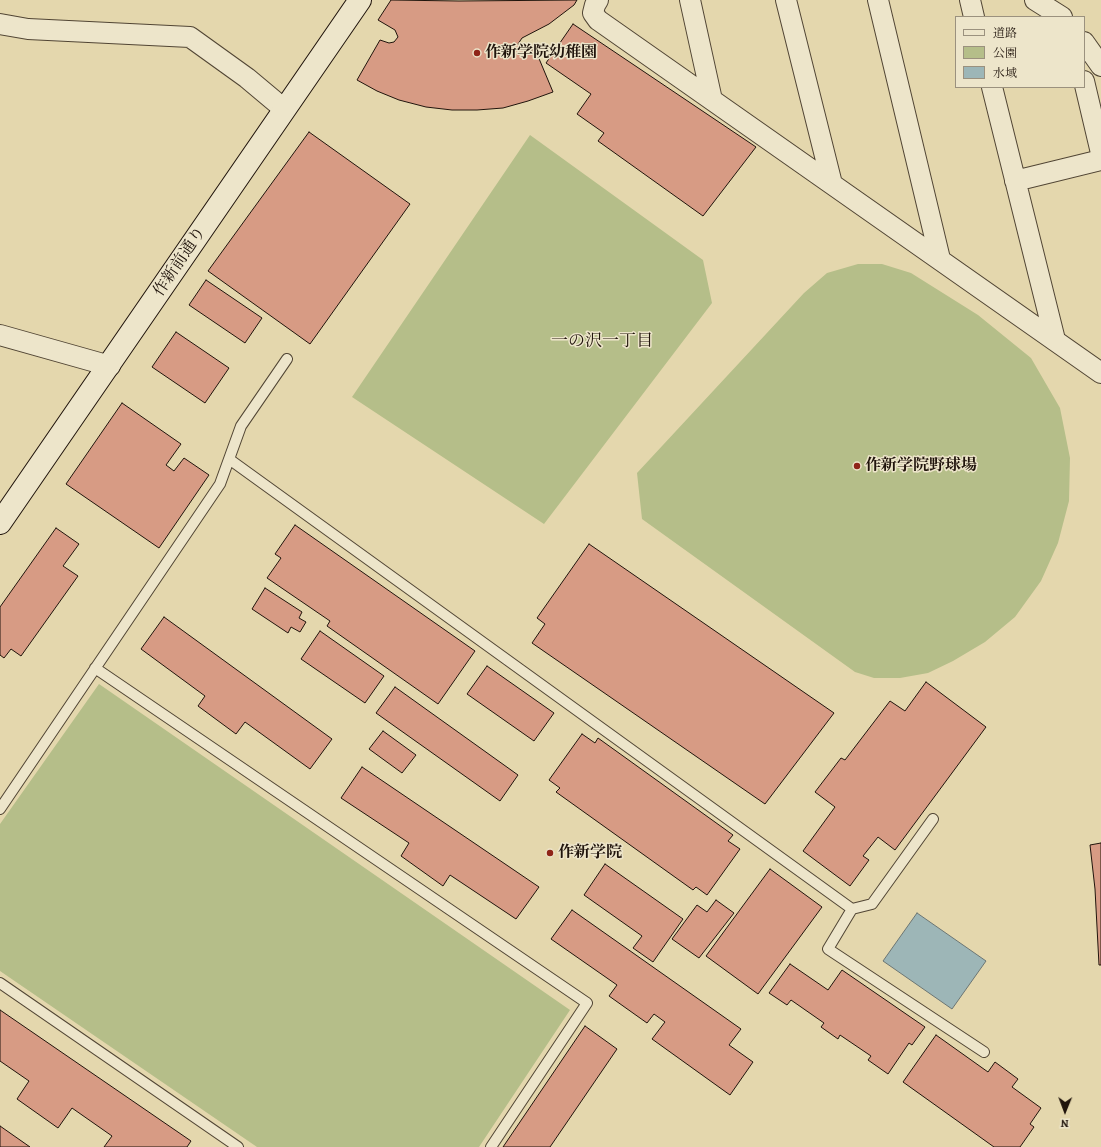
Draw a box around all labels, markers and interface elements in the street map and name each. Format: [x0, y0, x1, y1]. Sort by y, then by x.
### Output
legend [955, 16, 1085, 88]
text: 道路 [993, 25, 1017, 41]
place label: 作新学院幼稚園 [485, 43, 597, 63]
text: 公園 [993, 45, 1017, 61]
marker: 作新学院幼稚園 [472, 48, 482, 58]
text: 水域 [993, 65, 1017, 81]
street label: 作新前通り [150, 223, 210, 301]
district label: 一の沢一丁目 [551, 332, 653, 352]
place label: 作新学院野球場 [865, 456, 977, 476]
marker: 作新学院野球場 [852, 461, 862, 471]
place label: 作新学院 [558, 843, 622, 863]
marker: 作新学院 [545, 848, 555, 858]
north arrow [1045, 1091, 1085, 1131]
text: N [1061, 1116, 1069, 1131]

